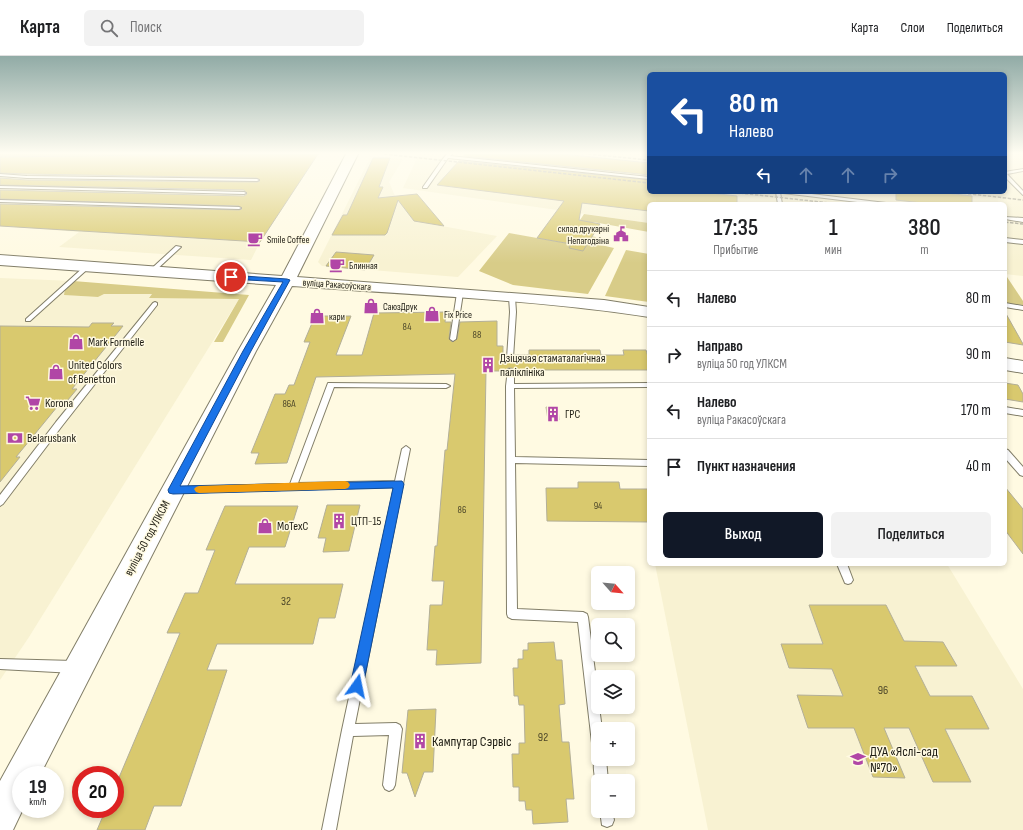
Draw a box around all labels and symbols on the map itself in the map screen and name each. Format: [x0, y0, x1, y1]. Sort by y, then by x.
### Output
place label: склад друкарні Непагодзіна [558, 223, 609, 247]
public building icon: склад друкарні Непагодзіна [612, 225, 630, 243]
cafe icon: Smile Coffee [246, 230, 264, 248]
place label: Smile Coffee [267, 234, 309, 246]
cafe icon: Блинная [328, 256, 346, 274]
pin [214, 260, 248, 294]
place label: Блинная [349, 260, 378, 272]
street label: вуліца Ракасоўскага [302, 277, 372, 293]
shop icon: СаюзДрук [362, 297, 380, 315]
place label: СаюзДрук [383, 301, 418, 313]
shop icon: Fix Price [423, 305, 441, 323]
shop icon: кари [308, 307, 326, 325]
place label: Fix Price [444, 309, 472, 321]
place label: кари [329, 311, 345, 323]
house number: 84 [403, 321, 411, 333]
house number: 88 [473, 329, 481, 341]
shop icon: Mark Formelle [67, 333, 85, 351]
place label: Mark Formelle [88, 335, 144, 350]
place label: Дзіцячая стаматалагічная паліклініка [500, 351, 606, 380]
building icon: Дзіцячая стаматалагічная паліклініка [479, 356, 497, 374]
place label: United Colors of Benetton [68, 358, 122, 387]
shop icon: United Colors of Benetton [47, 363, 65, 381]
supermarket icon: Korona [24, 394, 42, 412]
place label: Korona [45, 396, 74, 411]
house number: 86А [282, 398, 296, 410]
building icon: ГРС [544, 405, 562, 423]
place label: ГРС [565, 407, 580, 422]
bank icon: Belarusbank [6, 429, 24, 447]
place label: Belarusbank [27, 431, 77, 446]
street label: вуліца 50 год УЛКСМ [121, 498, 174, 578]
house number: 94 [594, 500, 602, 512]
house number: 86 [458, 504, 466, 516]
building icon: ЦТП-15 [330, 512, 348, 530]
place label: ЦТП-15 [351, 514, 382, 529]
shop icon: MoTexC [256, 517, 274, 535]
place label: MoTexC [277, 519, 308, 534]
north arrow [591, 566, 635, 610]
house number: 32 [281, 594, 291, 609]
position arrow [336, 665, 378, 707]
house number: 96 [878, 683, 888, 698]
house number: 92 [538, 730, 548, 745]
building icon: Кампутар Сэрвіс [411, 732, 429, 750]
place label: Кампутар Сэрвіс [432, 733, 512, 750]
place label: ДУА «Яслі-сад №70» [870, 743, 938, 776]
school or university icon: ДУА «Яслі-сад №70» [849, 750, 867, 768]
speed limit sign: 20 [72, 766, 124, 818]

